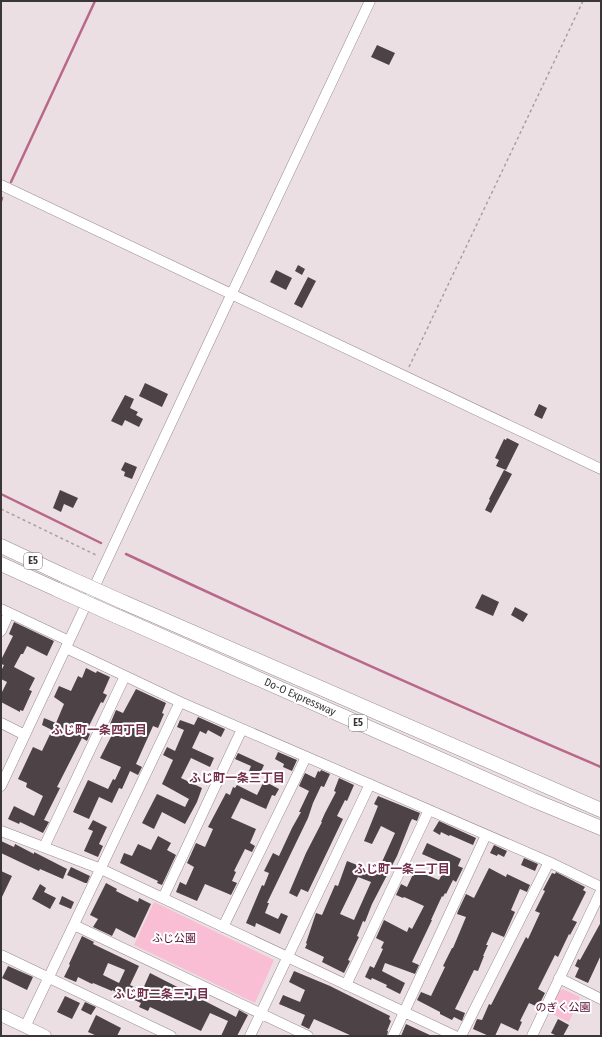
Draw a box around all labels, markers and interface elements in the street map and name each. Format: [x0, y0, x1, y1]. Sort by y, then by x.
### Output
road number: E5 [24, 553, 42, 569]
street label: Do-O Expressway [262, 675, 338, 719]
road number: E5 [349, 715, 367, 731]
district label: ふじ町一条四丁目 [51, 723, 147, 737]
district label: ふじ町一条三丁目 [189, 771, 285, 785]
district label: ふじ町一条二丁目 [354, 862, 450, 876]
park label: ふじ公園 [152, 932, 196, 945]
district label: ふじ町二条三丁目 [113, 987, 209, 1001]
park label: のぎく公園 [535, 1001, 591, 1014]

